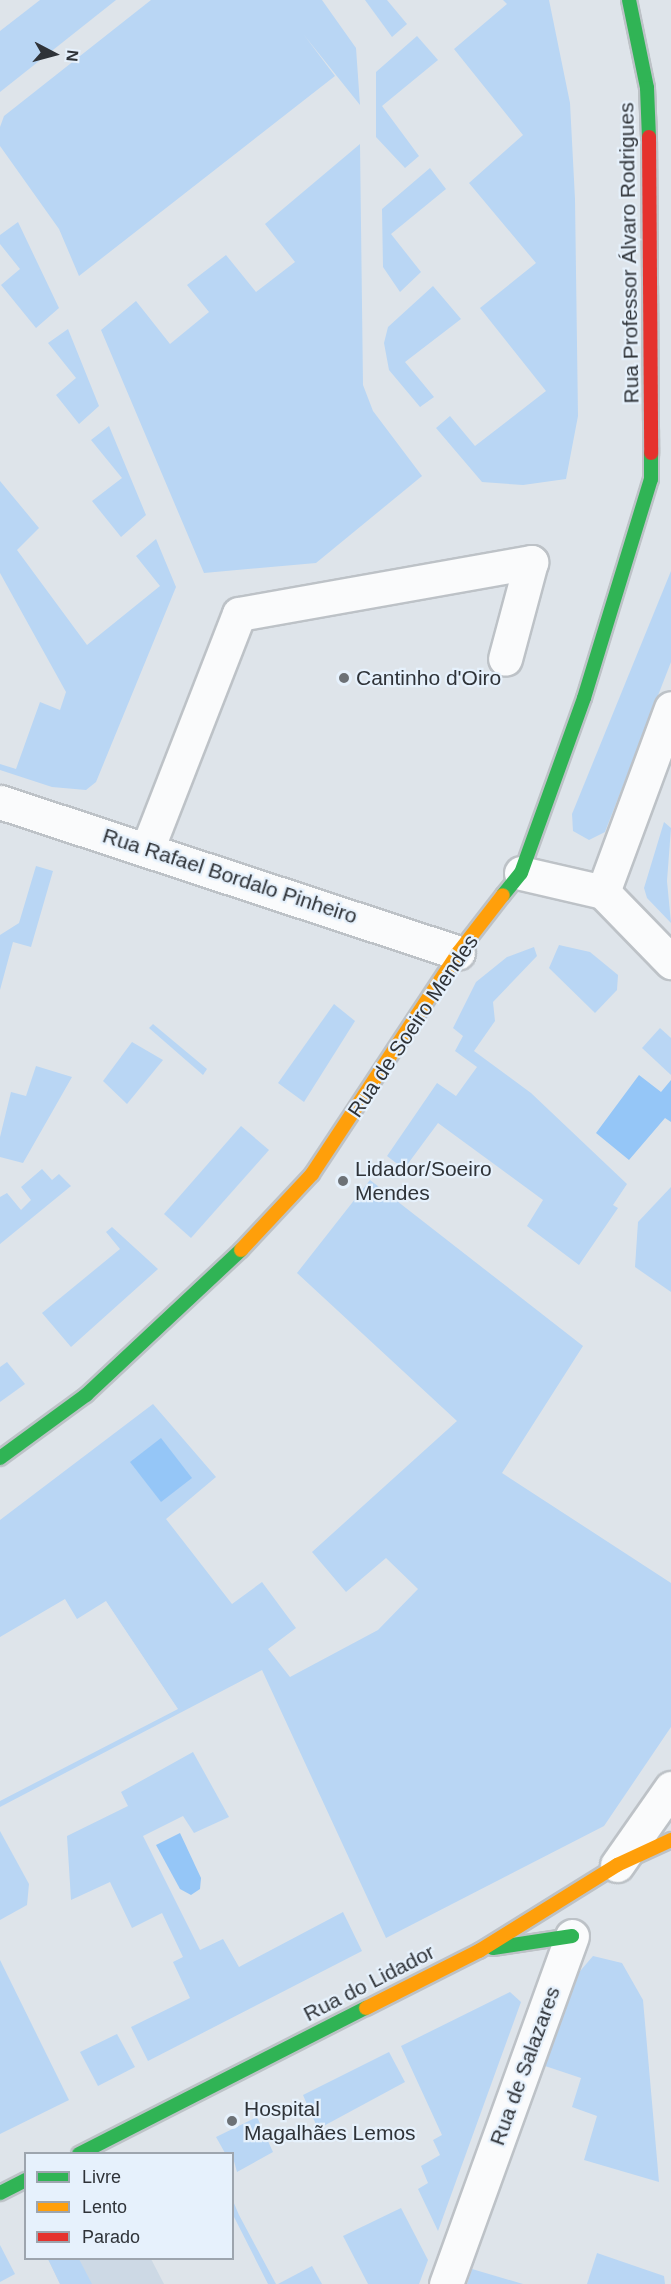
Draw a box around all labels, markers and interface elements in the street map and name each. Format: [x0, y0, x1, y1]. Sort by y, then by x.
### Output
north arrow [24, 24, 84, 84]
text: N [63, 49, 81, 63]
street label: Rua Professor Álvaro Rodrigues [614, 102, 644, 404]
place label: Cantinho d'Oiro [356, 665, 501, 691]
marker: Cantinho d'Oiro [337, 671, 351, 685]
street label: Rua Rafael Bordalo Pinheiro [100, 823, 360, 929]
street label: Rua de Soeiro Mendes [342, 930, 484, 1122]
place label: Lidador/Soeiro Mendes [355, 1156, 492, 1206]
marker: Lidador/Soeiro Mendes [336, 1174, 350, 1188]
street label: Rua do Lidador [299, 1939, 439, 2027]
street label: Rua de Salazares [485, 1983, 565, 2149]
place label: Hospital Magalhães Lemos [244, 2096, 416, 2146]
marker: Hospital Magalhães Lemos [225, 2114, 239, 2128]
legend [24, 2152, 234, 2260]
text: Livre [82, 2167, 121, 2187]
text: Lento [82, 2197, 127, 2217]
text: Parado [82, 2227, 140, 2247]

